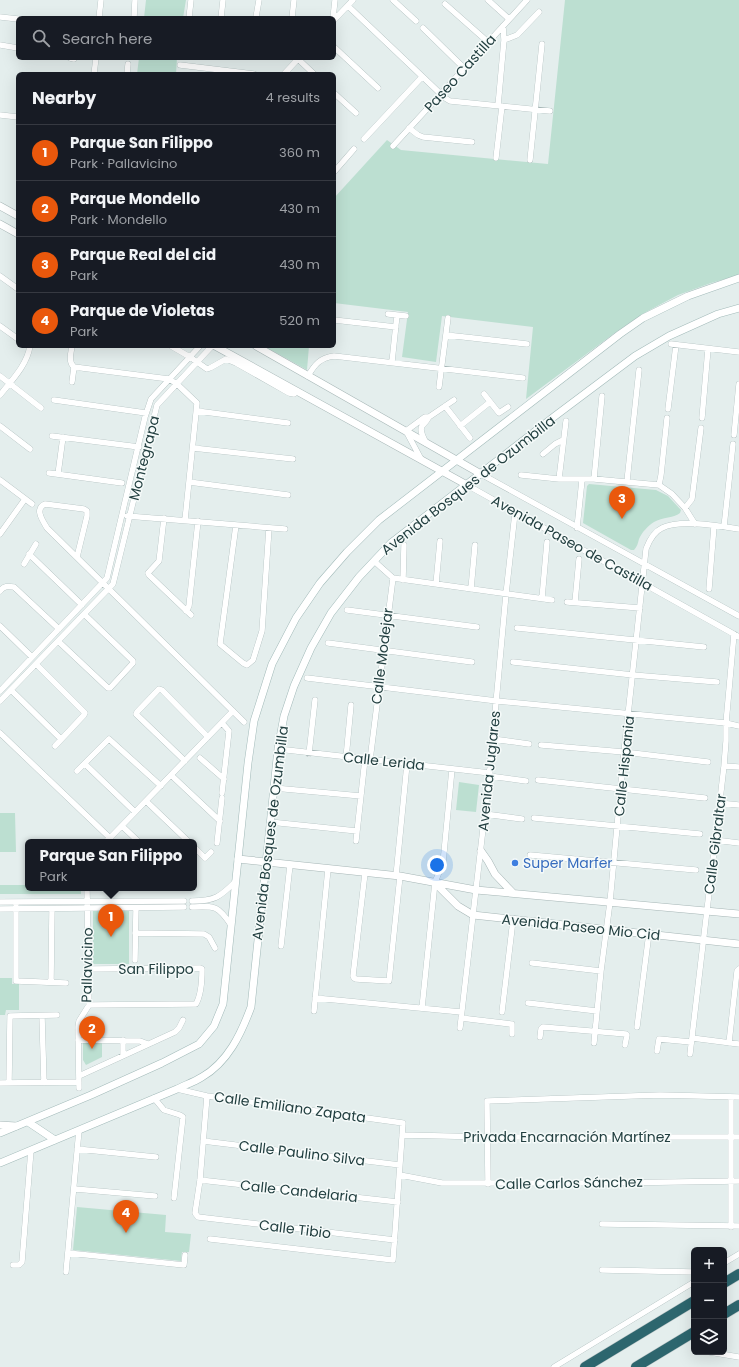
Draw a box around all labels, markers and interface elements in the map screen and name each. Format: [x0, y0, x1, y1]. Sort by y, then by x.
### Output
search box [16, 16, 336, 60]
icon: search [30, 27, 52, 49]
text: Search here [62, 28, 152, 49]
street label: Paseo Castilla [420, 30, 500, 116]
text: Nearby [32, 86, 96, 110]
text: 4 results [266, 88, 320, 107]
text: Parque San Filippo [70, 132, 213, 153]
text: 1 [43, 143, 47, 162]
text: 360 m [279, 143, 320, 162]
text: Park · Pallavicino [70, 154, 177, 173]
text: Parque Mondello [70, 188, 200, 209]
text: 2 [41, 199, 49, 218]
text: 430 m [279, 199, 320, 218]
text: Park · Mondello [70, 210, 167, 229]
text: Parque Real del cid [70, 244, 216, 265]
text: 3 [41, 255, 49, 274]
text: 430 m [279, 255, 320, 274]
text: Park [70, 266, 98, 285]
text: Parque de Violetas [70, 300, 215, 321]
text: 4 [41, 311, 49, 330]
text: 520 m [279, 311, 320, 330]
text: Park [70, 322, 98, 341]
street label: Avenida Bosques de Ozumbilla [377, 411, 559, 559]
street label: Montegrapa [124, 413, 164, 503]
pin: 3 [609, 486, 635, 519]
street label: Avenida Paseo de Castilla [488, 490, 656, 596]
street label: Calle Modejar [366, 607, 398, 705]
street label: Avenida Juglares [473, 710, 505, 832]
street label: Calle Hispania [609, 715, 639, 817]
street label: Avenida Bosques de Ozumbilla [247, 725, 293, 941]
street label: Calle Lerida [342, 747, 426, 775]
street label: Calle Gibraltar [699, 793, 731, 895]
popup [25, 839, 197, 891]
text: Parque San Filippo [40, 845, 182, 866]
place label: Super Marfer [523, 853, 613, 873]
your location [427, 855, 447, 875]
marker: Super Marfer [510, 858, 520, 868]
text: Park [40, 867, 67, 886]
pin: 1 [98, 904, 124, 937]
street label: Avenida Paseo Mio Cid [501, 909, 661, 945]
street label: Pallavicino [76, 927, 98, 1003]
street label: San Filippo [118, 959, 194, 979]
pin: 2 [79, 1016, 105, 1049]
street label: Calle Emiliano Zapata [213, 1086, 367, 1128]
street label: Privada Encarnación Martínez [463, 1127, 671, 1147]
street label: Calle Paulino Silva [238, 1135, 366, 1171]
street label: Calle Carlos Sánchez [495, 1172, 643, 1194]
street label: Calle Candelaria [239, 1175, 359, 1207]
pin: 4 [113, 1200, 139, 1233]
street label: Calle Tibio [258, 1215, 332, 1243]
map controls [691, 1247, 727, 1355]
button: + [691, 1247, 727, 1283]
button: − [691, 1283, 727, 1319]
button: layers [691, 1319, 727, 1355]

